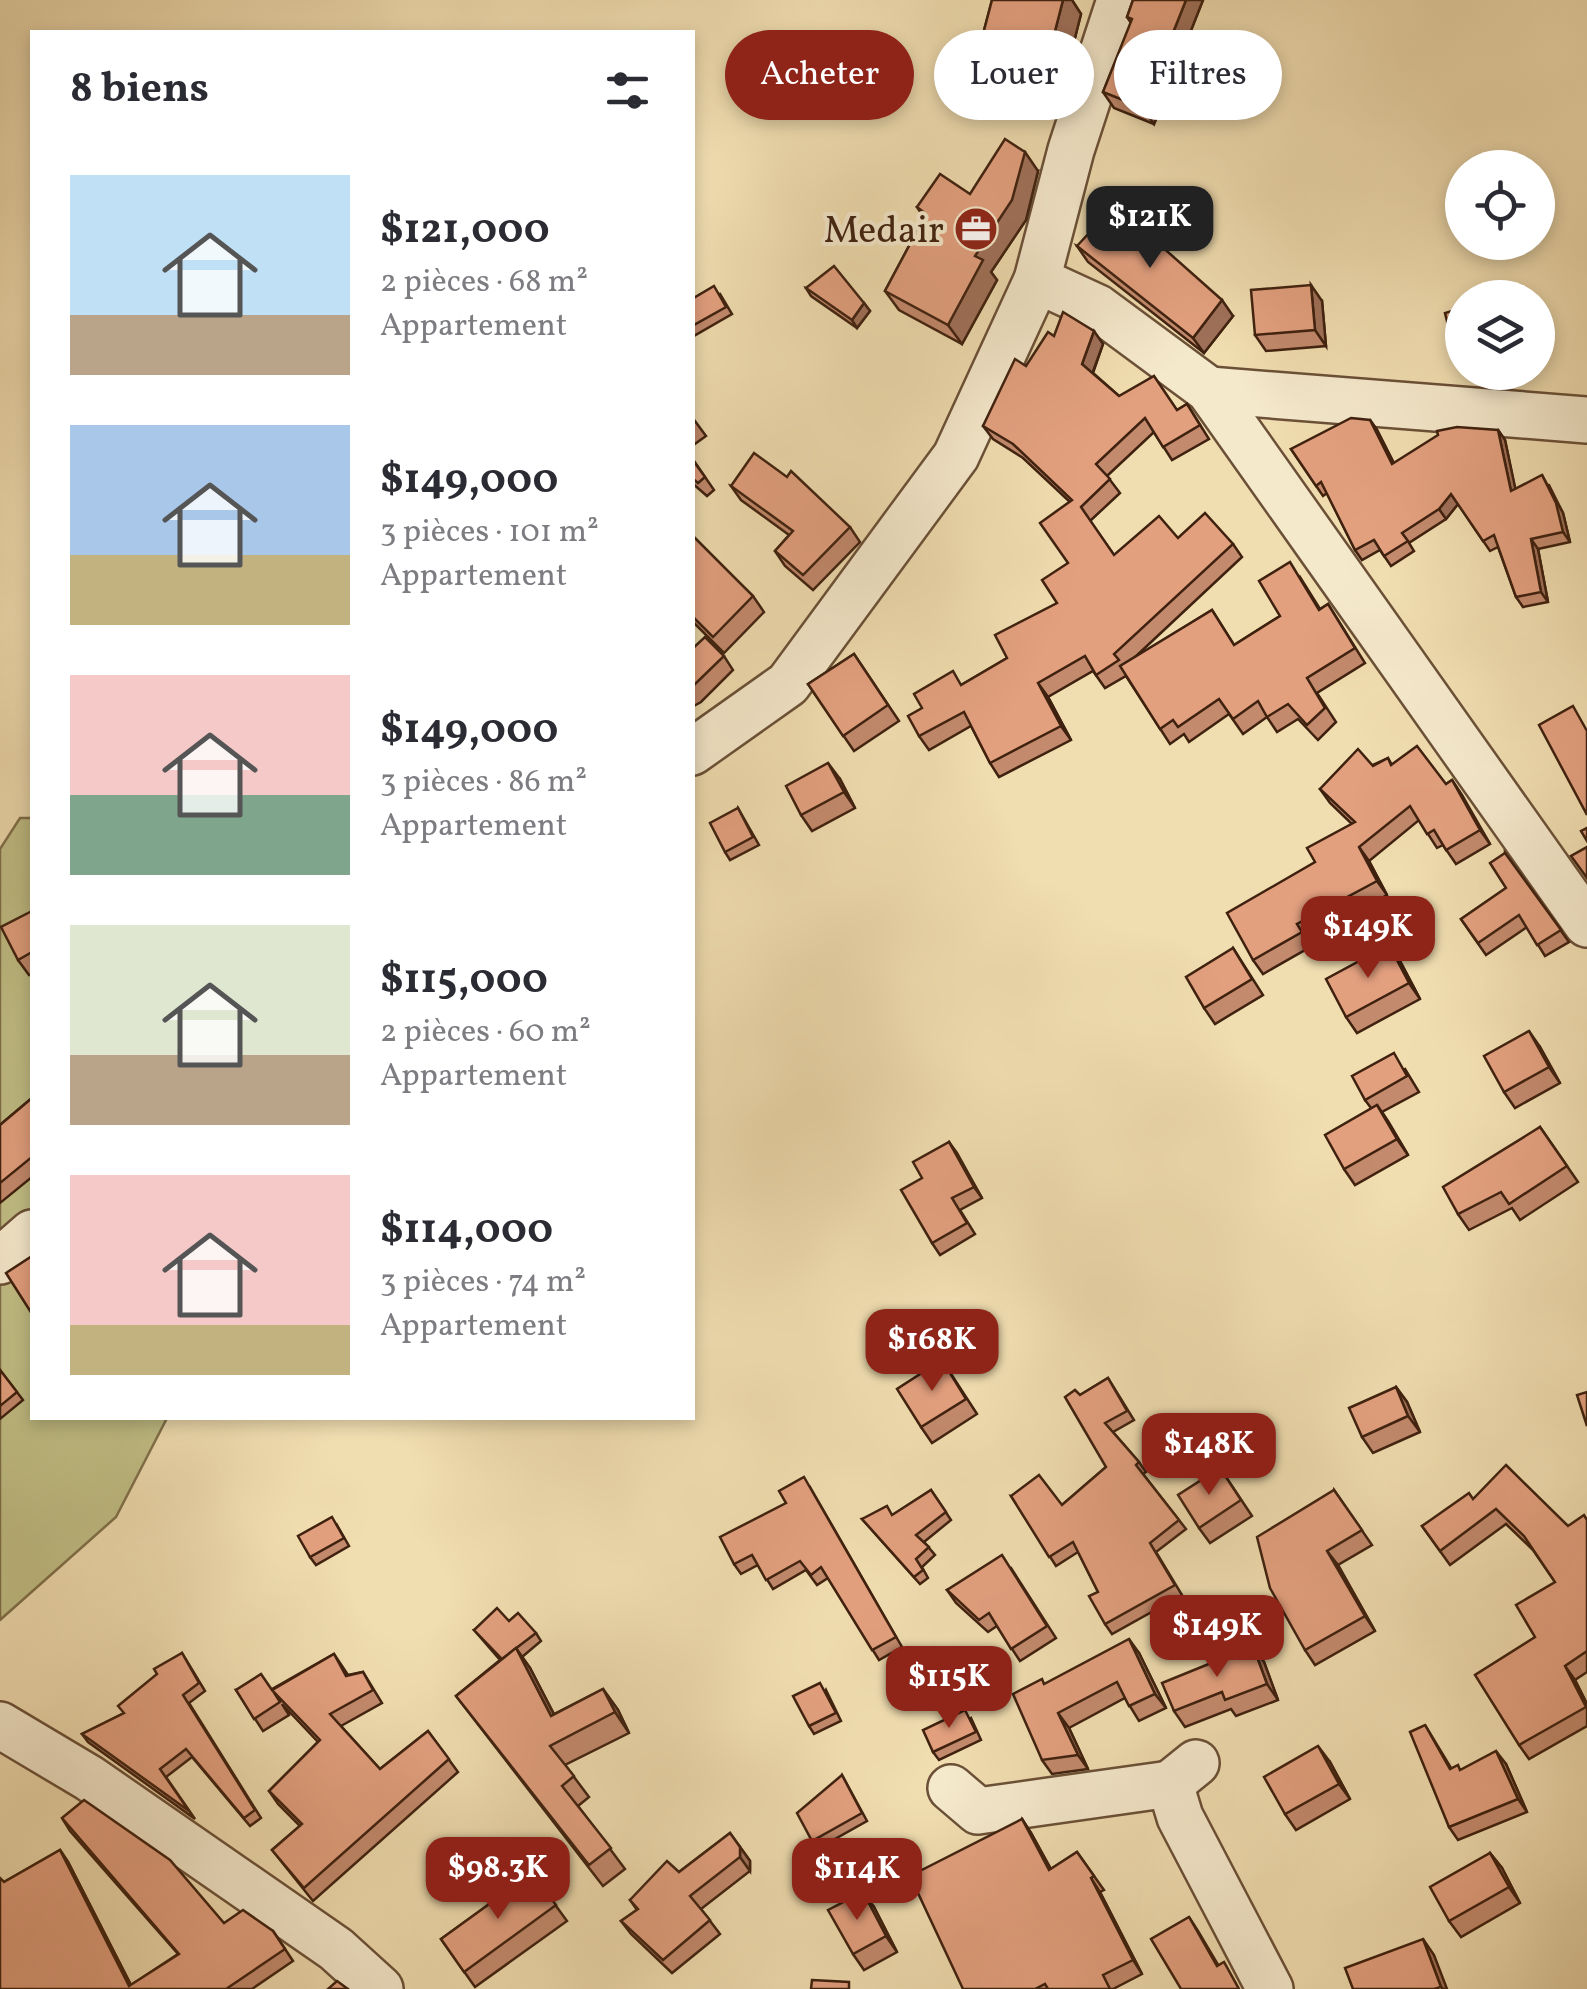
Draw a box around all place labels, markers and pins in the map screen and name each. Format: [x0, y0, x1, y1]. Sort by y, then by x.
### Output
pin: $121K [1080, 186, 1220, 271]
place label: Medair [824, 206, 944, 259]
office icon: Medair [953, 206, 999, 252]
pin: $149K [1298, 896, 1438, 981]
pin: $168K [862, 1309, 1002, 1394]
pin: $148K [1139, 1413, 1279, 1498]
pin: $149K [1147, 1595, 1287, 1680]
pin: $115K [879, 1646, 1019, 1731]
pin: $98.3K [417, 1837, 579, 1922]
pin: $114K [787, 1838, 927, 1923]

